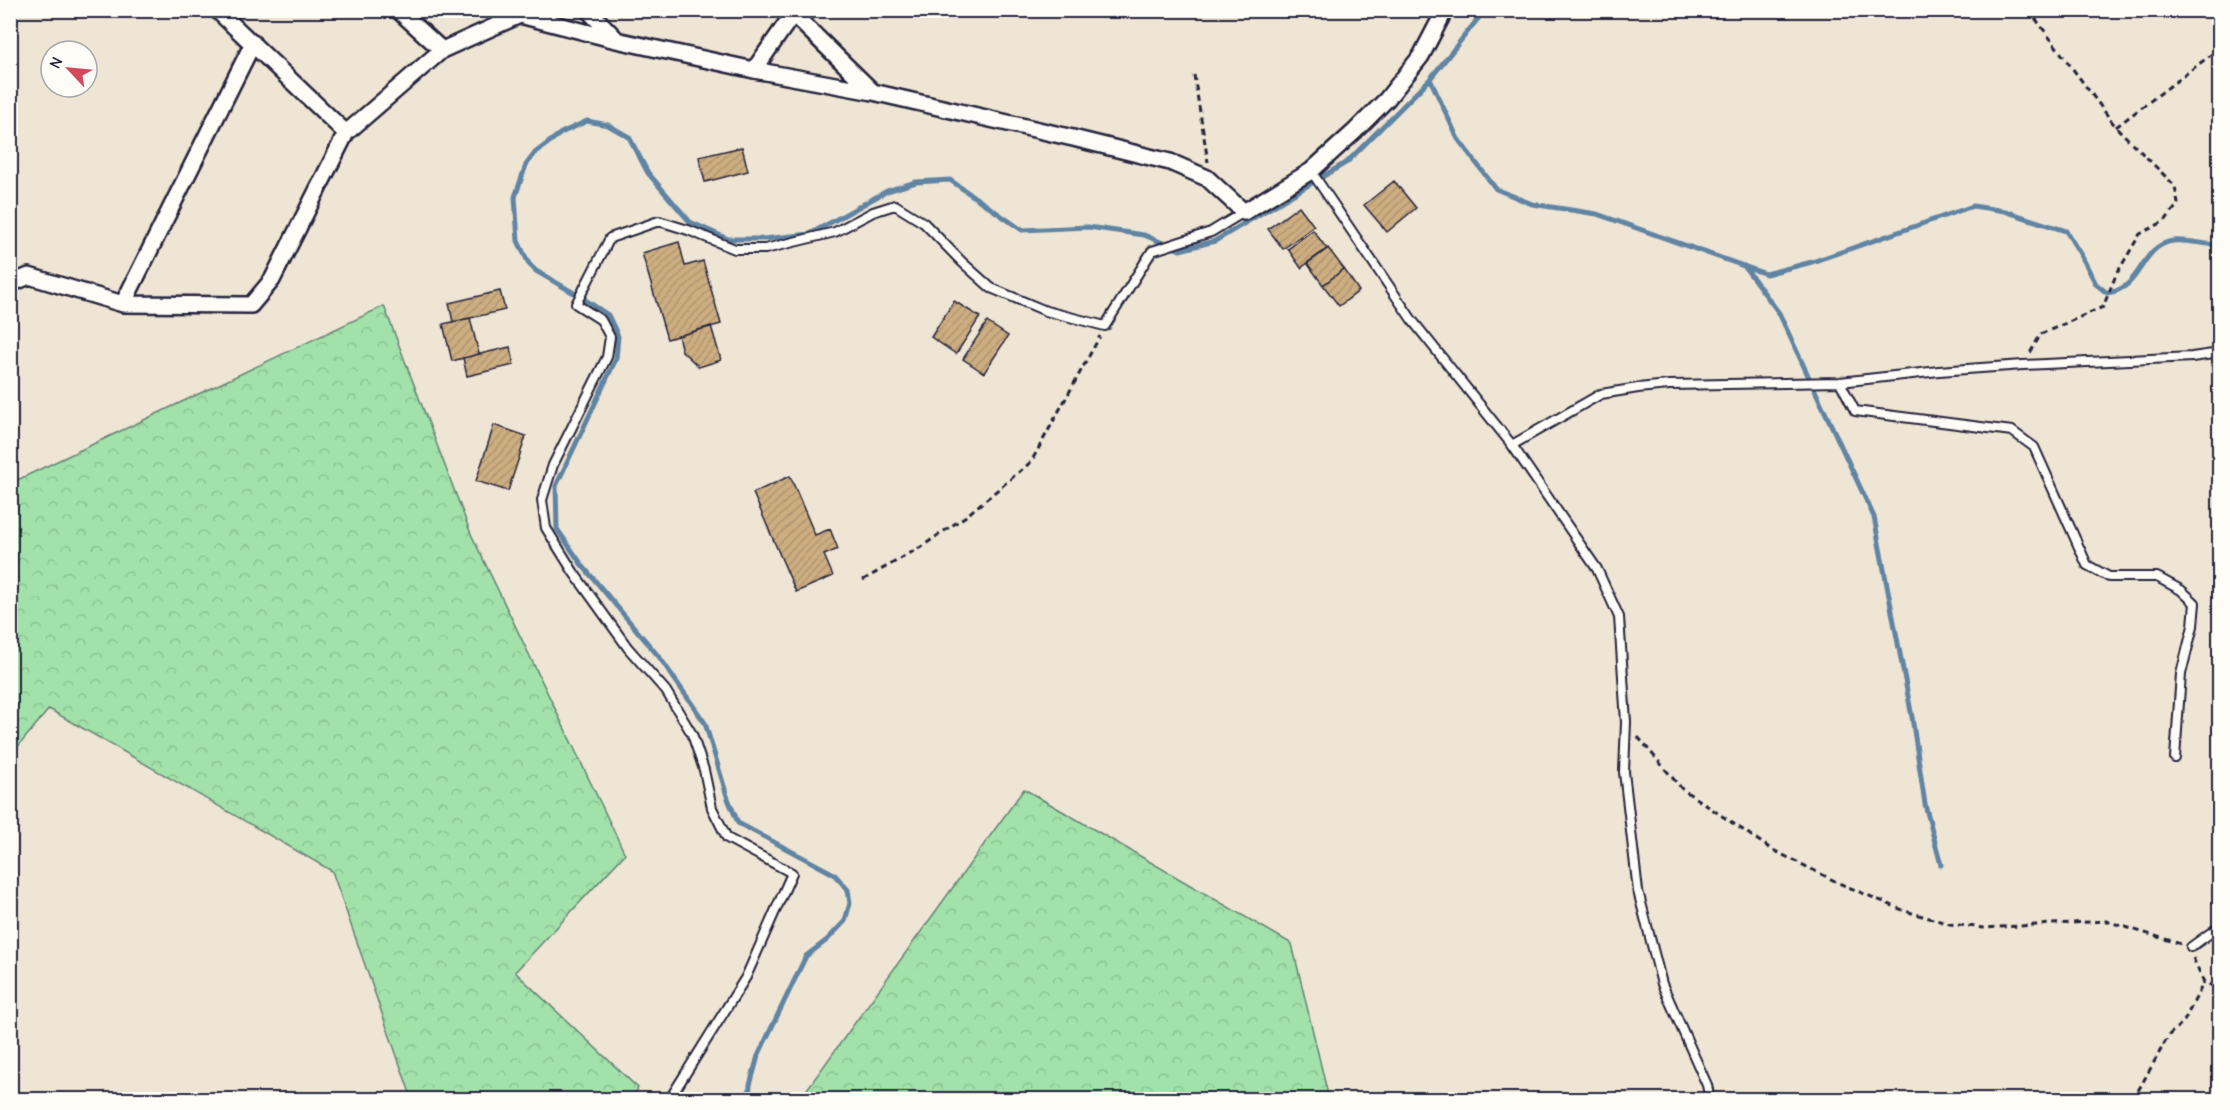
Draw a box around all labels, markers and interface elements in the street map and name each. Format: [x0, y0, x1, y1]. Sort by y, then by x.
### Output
north arrow [39, 39, 99, 99]
text: N [46, 54, 67, 71]

